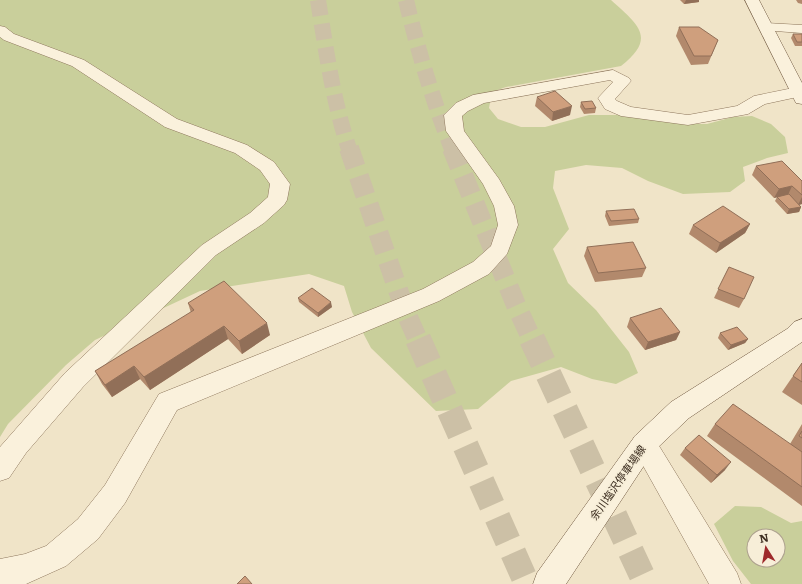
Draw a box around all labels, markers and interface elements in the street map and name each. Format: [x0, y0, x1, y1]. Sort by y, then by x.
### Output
street label: 余川塩沢停車場線 [585, 441, 649, 523]
north arrow [746, 528, 786, 568]
text: N [758, 528, 770, 546]

